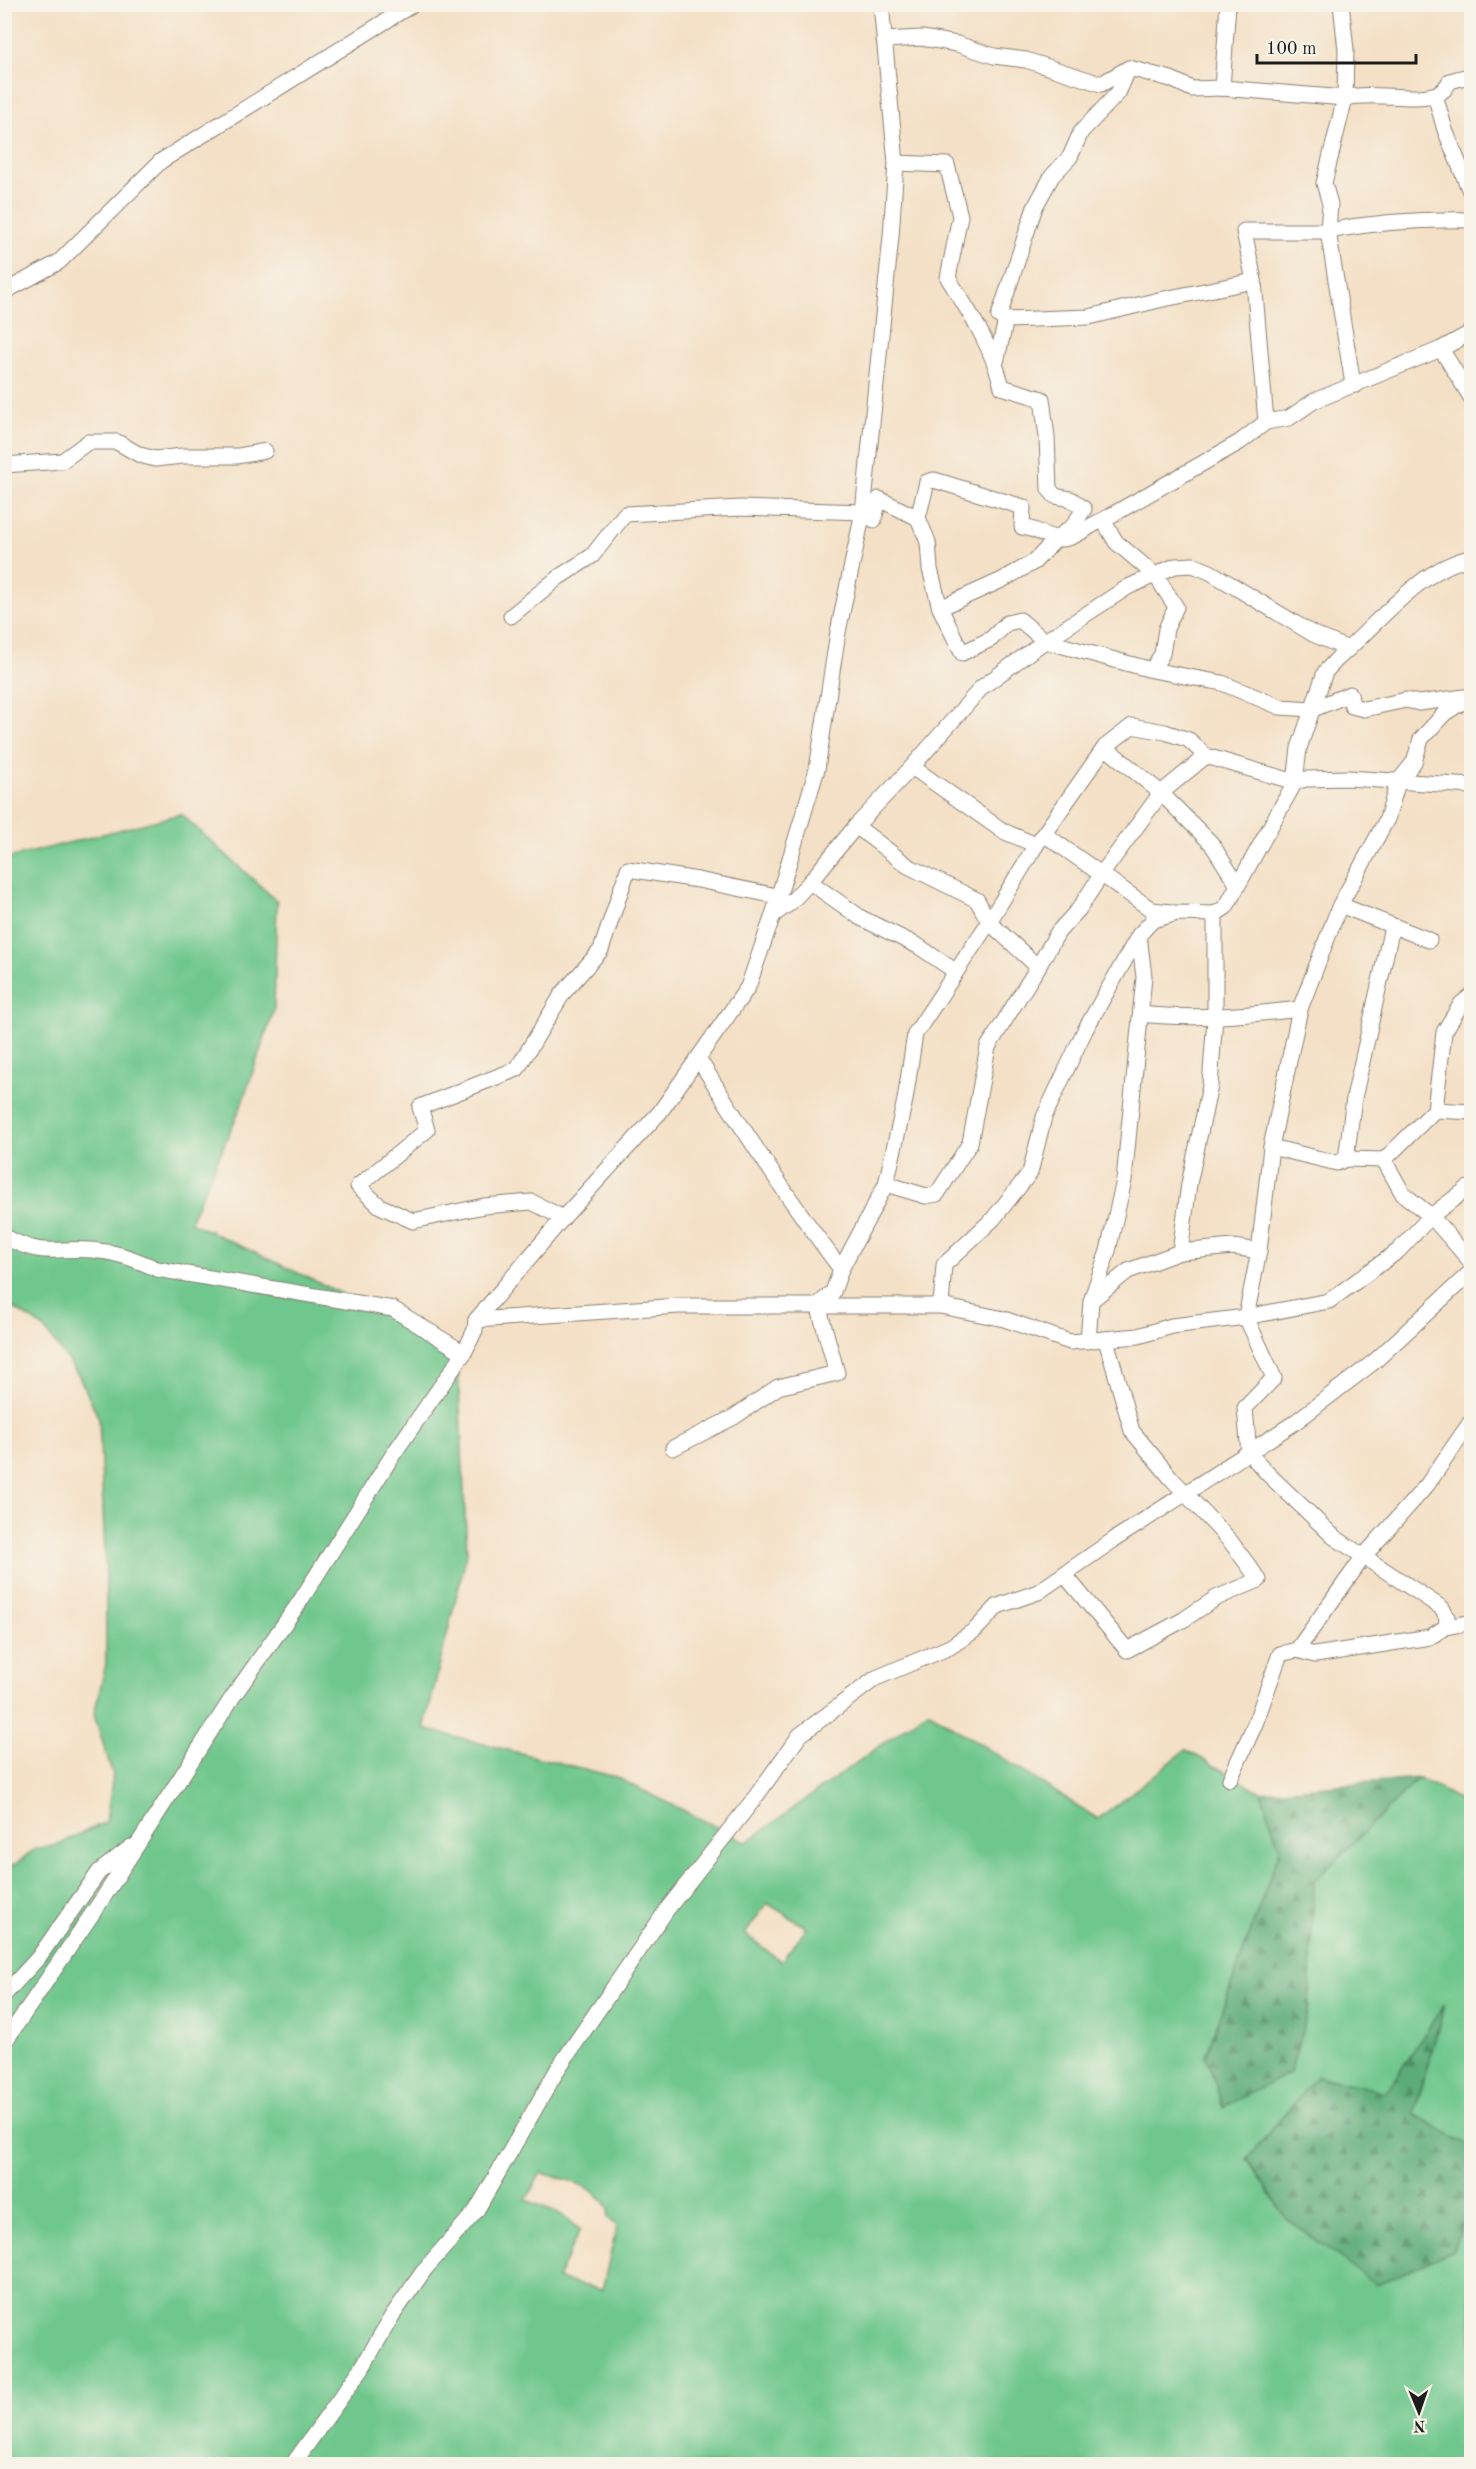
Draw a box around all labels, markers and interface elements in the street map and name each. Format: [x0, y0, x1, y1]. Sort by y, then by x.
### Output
scale bar [1257, 27, 1416, 65]
text: 100 m [1266, 40, 1317, 58]
north arrow [1389, 2382, 1449, 2442]
text: N [1412, 2417, 1426, 2433]

